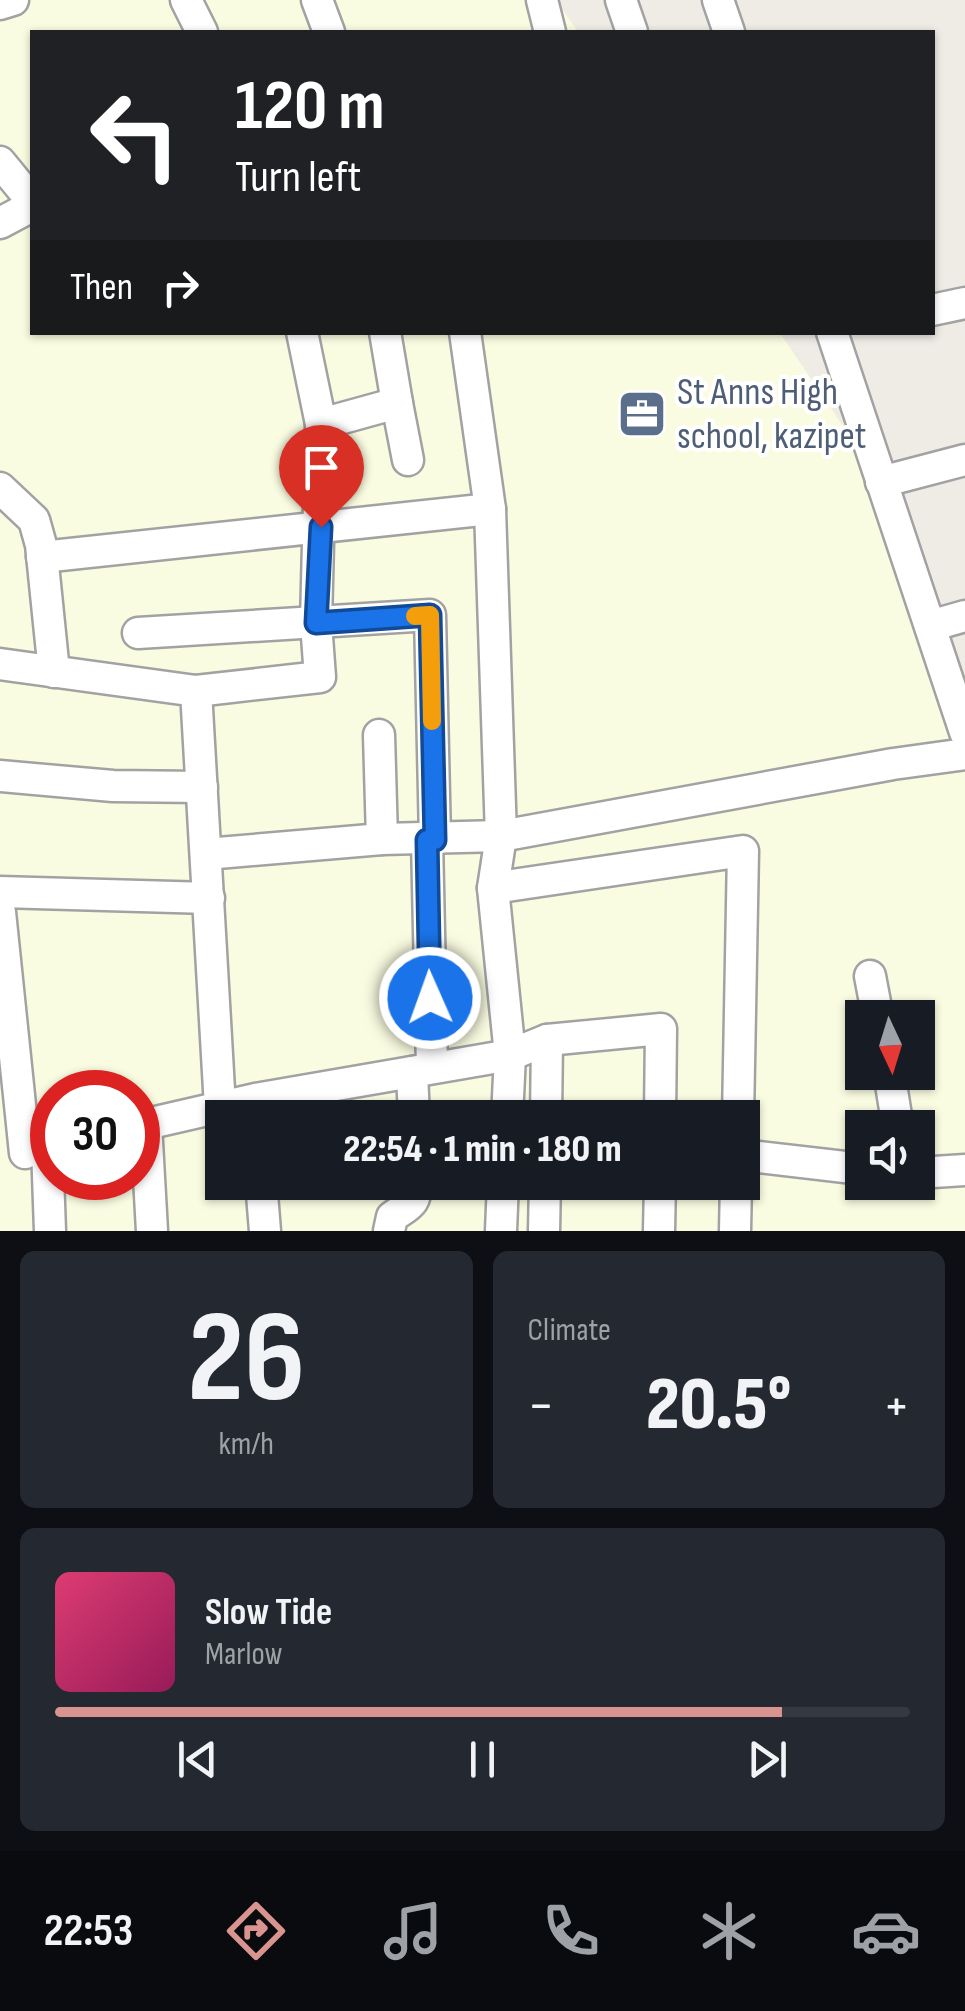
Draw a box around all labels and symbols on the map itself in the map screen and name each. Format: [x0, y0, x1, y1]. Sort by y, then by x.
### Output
place label: St Anns High school, kazipet [677, 370, 866, 459]
office icon: St Anns High school, kazipet [616, 388, 668, 440]
pin [279, 425, 364, 528]
position arrow [378, 946, 482, 1050]
north arrow [845, 1000, 935, 1090]
speed limit sign: 30 [30, 1070, 160, 1200]

